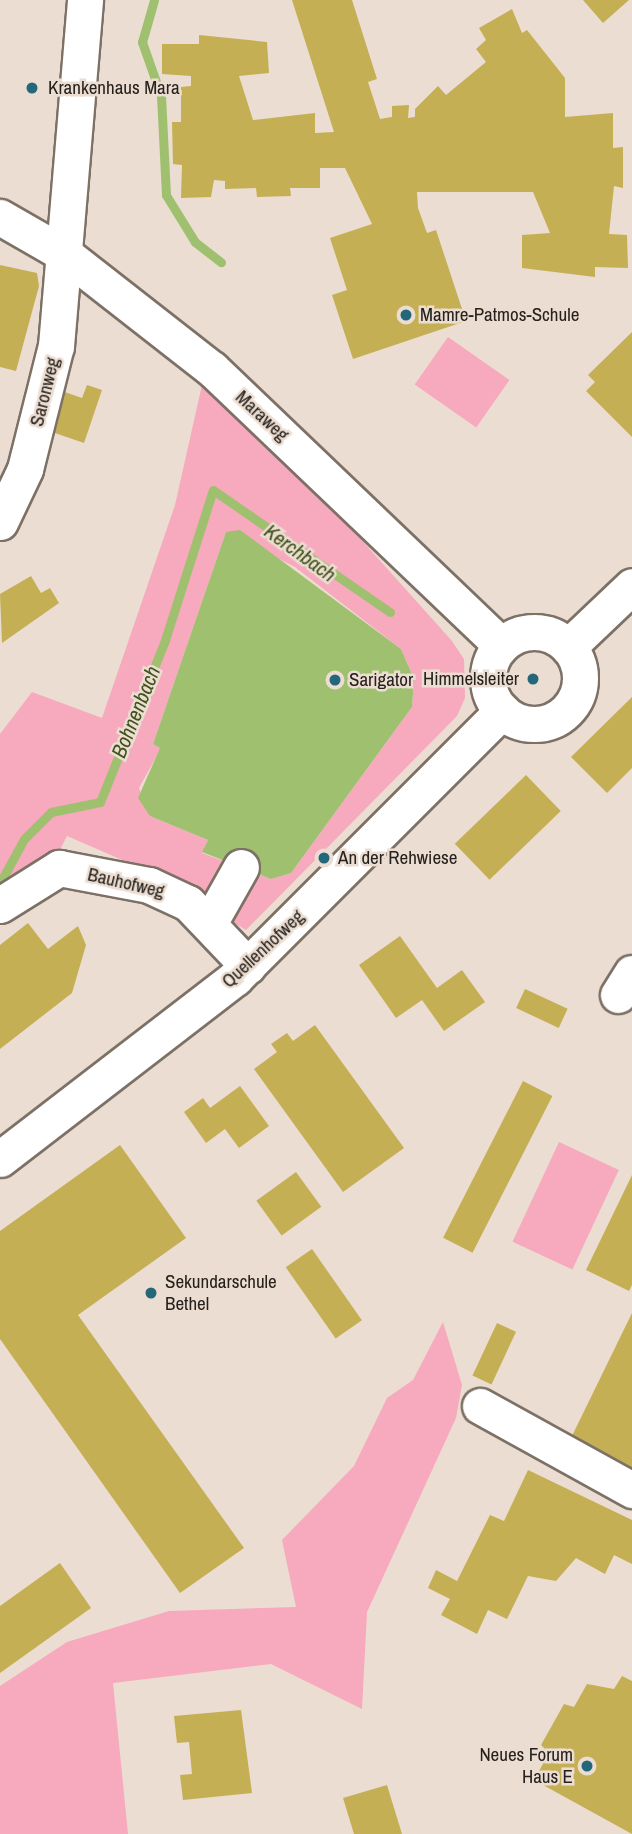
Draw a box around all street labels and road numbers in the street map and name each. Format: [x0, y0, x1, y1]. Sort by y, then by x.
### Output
street label: Saronweg [25, 355, 65, 429]
street label: Maraweg [231, 386, 293, 446]
street label: Bauhofweg [85, 863, 167, 903]
street label: Quellenhofweg [217, 905, 309, 993]

